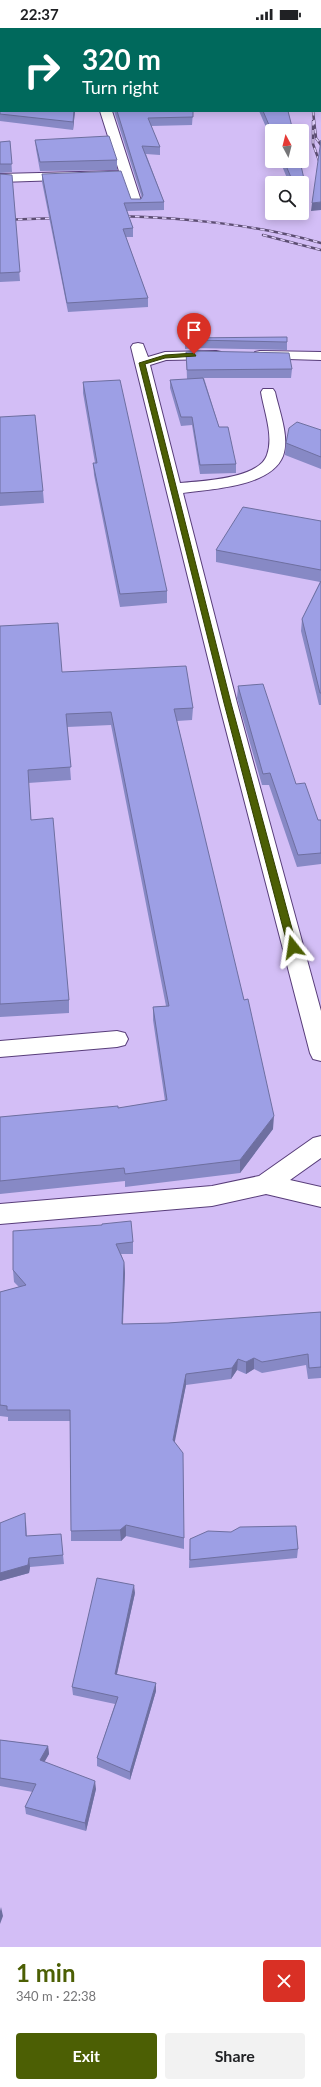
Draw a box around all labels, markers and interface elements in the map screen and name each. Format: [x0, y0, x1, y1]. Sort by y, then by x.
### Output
text: 22:37 [20, 5, 59, 23]
text: 320 m [82, 42, 161, 76]
icon: right [16, 44, 68, 96]
text: Turn right [82, 76, 159, 98]
north arrow [265, 124, 309, 168]
map controls [265, 124, 309, 220]
button: search [265, 176, 309, 220]
pin [177, 313, 211, 354]
icon: arrive [183, 319, 205, 341]
position arrow [272, 926, 314, 968]
text: 1 min [16, 1958, 76, 1987]
button: close [263, 1960, 305, 2002]
text: 340 m · 22:38 [16, 1988, 96, 2004]
button: Exit [16, 2033, 157, 2079]
button: Share [165, 2033, 305, 2079]

